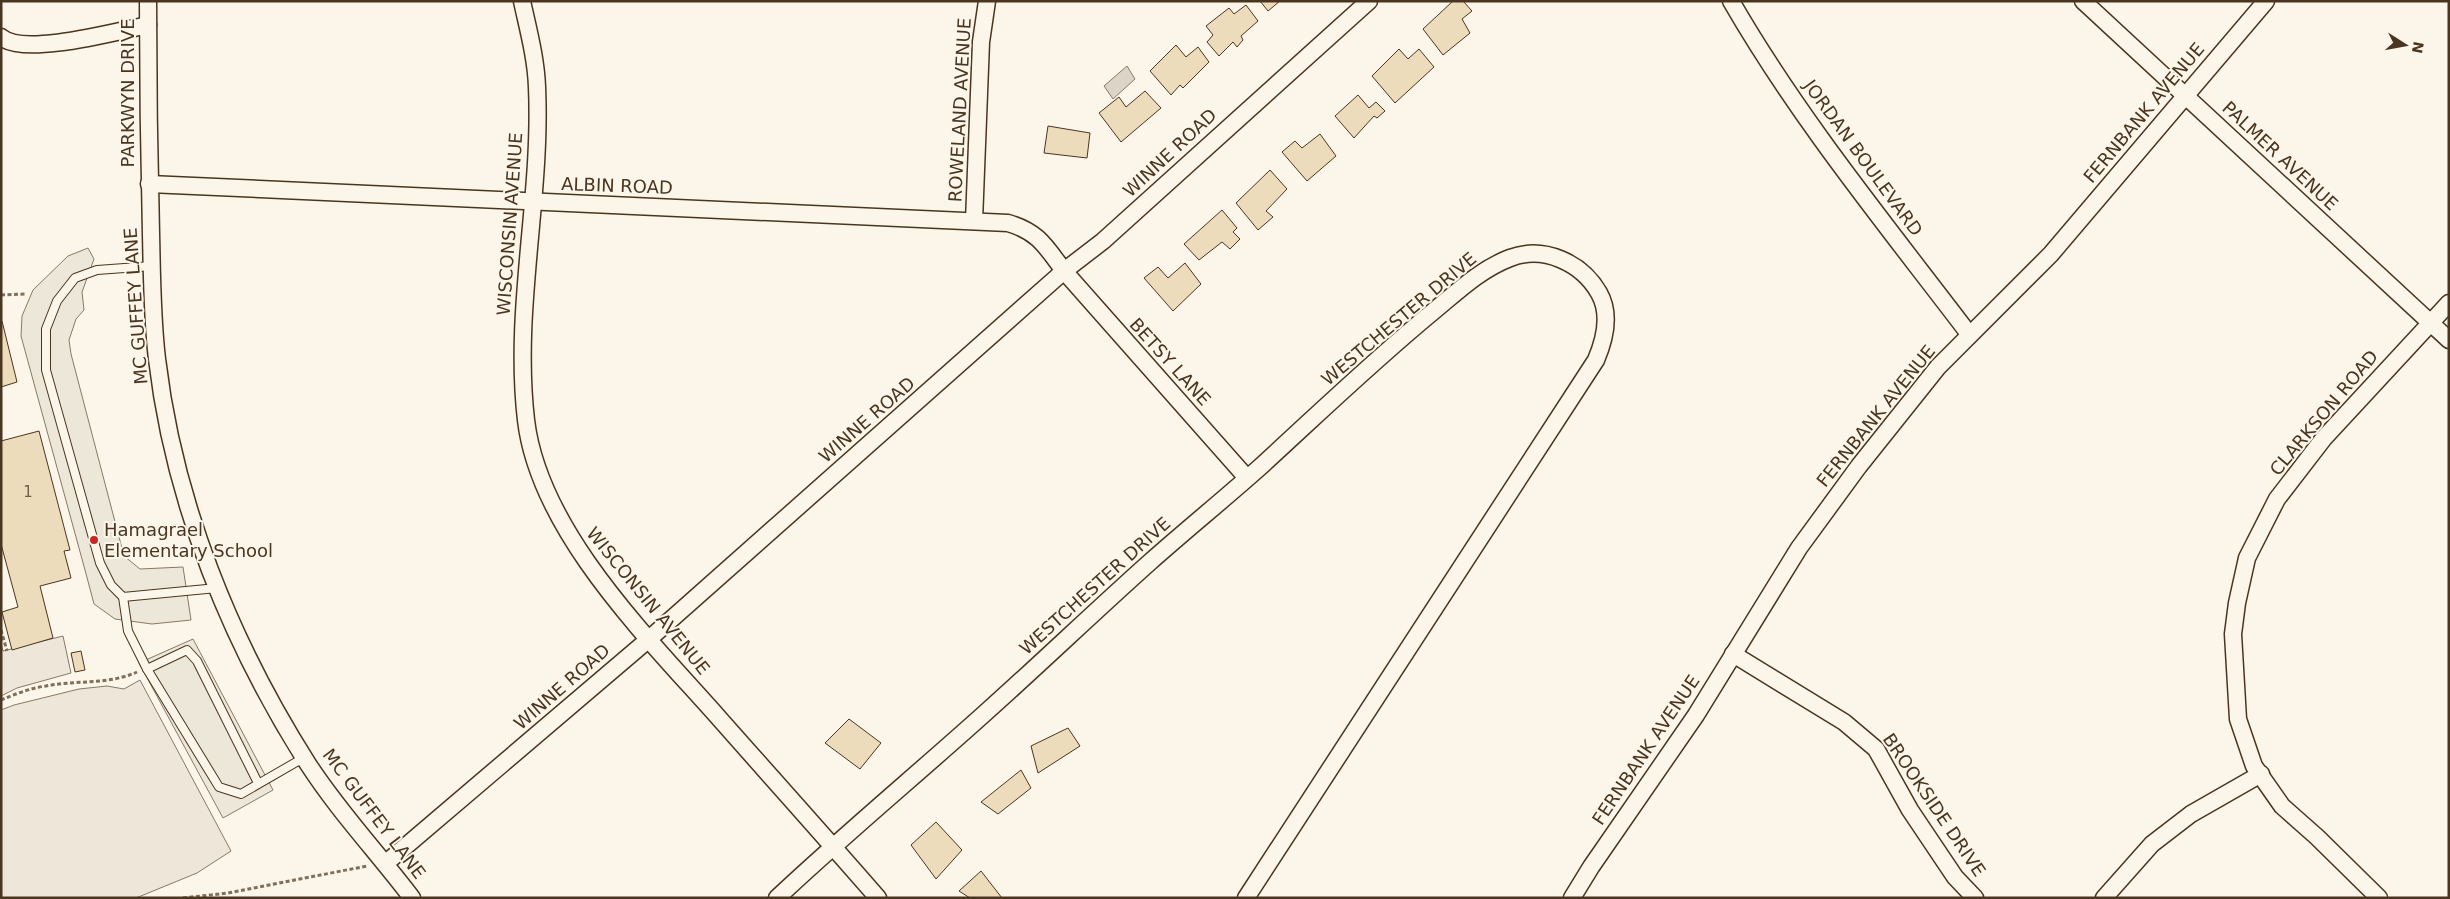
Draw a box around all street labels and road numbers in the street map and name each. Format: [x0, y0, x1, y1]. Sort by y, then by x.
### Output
street label: ROWELAND AVENUE [944, 17, 975, 203]
street label: PARKWYN DRIVE [117, 18, 138, 168]
street label: FERNBANK AVENUE [2079, 38, 2208, 187]
street label: JORDAN BOULEVARD [1799, 75, 1927, 240]
street label: PALMER AVENUE [2218, 97, 2342, 214]
street label: WINNE ROAD [1119, 104, 1221, 201]
street label: WISCONSIN AVENUE [493, 132, 526, 316]
street label: ALBIN ROAD [561, 173, 673, 198]
street label: MC GUFFEY LANE [120, 227, 151, 385]
street label: WESTCHESTER DRIVE [1317, 248, 1480, 389]
street label: BETSY LANE [1126, 314, 1215, 410]
street label: FERNBANK AVENUE [1812, 341, 1939, 491]
street label: CLARKSON ROAD [2265, 346, 2382, 480]
street label: WINNE ROAD [815, 372, 919, 467]
street label: WESTCHESTER DRIVE [1015, 512, 1174, 659]
street label: WISCONSIN AVENUE [582, 523, 714, 679]
street label: WINNE ROAD [510, 639, 614, 734]
street label: FERNBANK AVENUE [1588, 671, 1704, 829]
street label: BROOKSIDE DRIVE [1879, 729, 1990, 880]
street label: MC GUFFEY LANE [319, 745, 430, 883]

